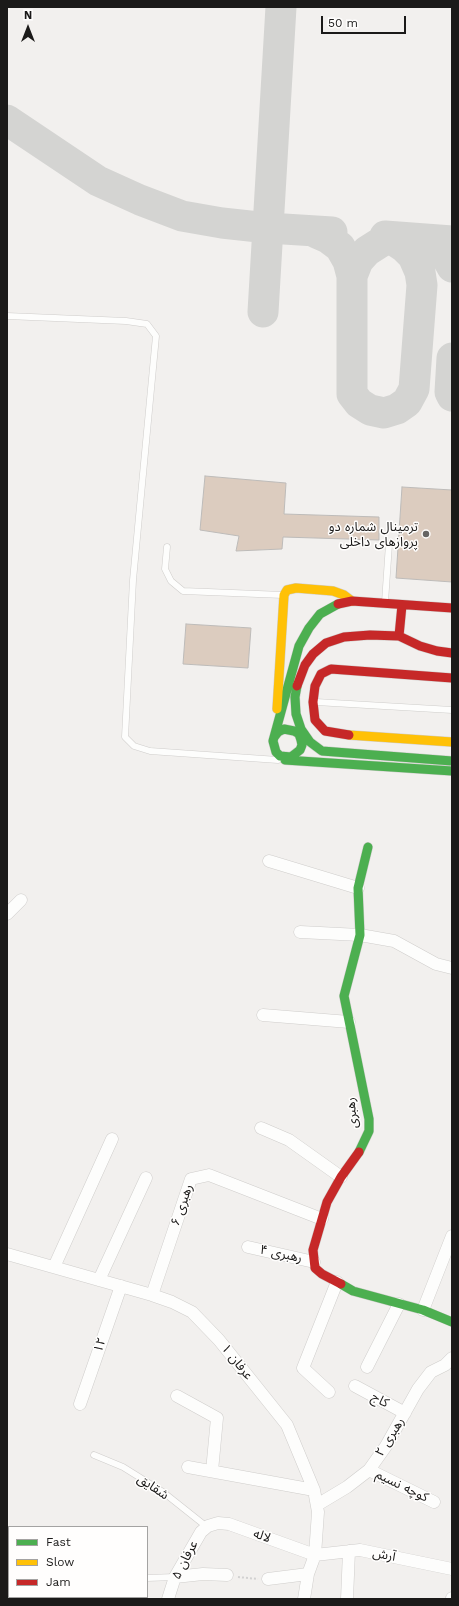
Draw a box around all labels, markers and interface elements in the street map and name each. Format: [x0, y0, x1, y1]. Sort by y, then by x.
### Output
north arrow [8, 8, 48, 48]
scale bar [323, 8, 408, 34]
text: N [24, 9, 32, 22]
text: 50 m [328, 16, 358, 30]
place label: ترمینال شماره دو پروازهای داخلی [329, 519, 418, 550]
marker: ترمینال شماره دو پروازهای داخلی [421, 529, 431, 539]
street label: رهبری [343, 1097, 361, 1129]
street label: رهبری ۶ [168, 1182, 196, 1228]
street label: رهبری ۴ [258, 1242, 304, 1266]
street label: ۱۲ [90, 1335, 110, 1355]
street label: عرفان ۱ [218, 1341, 256, 1383]
street label: کاج [369, 1389, 391, 1411]
street label: رهبری ۲ [372, 1415, 408, 1459]
street label: کوچه نسیم [373, 1467, 431, 1505]
street label: شقایق [134, 1471, 172, 1503]
legend [8, 1526, 148, 1598]
street label: لاله [251, 1526, 273, 1546]
text: Fast [46, 1535, 71, 1549]
street label: عرفان ۵ [169, 1538, 201, 1582]
street label: آرش [371, 1545, 397, 1565]
text: Slow [46, 1555, 74, 1569]
text: Jam [46, 1575, 71, 1589]

